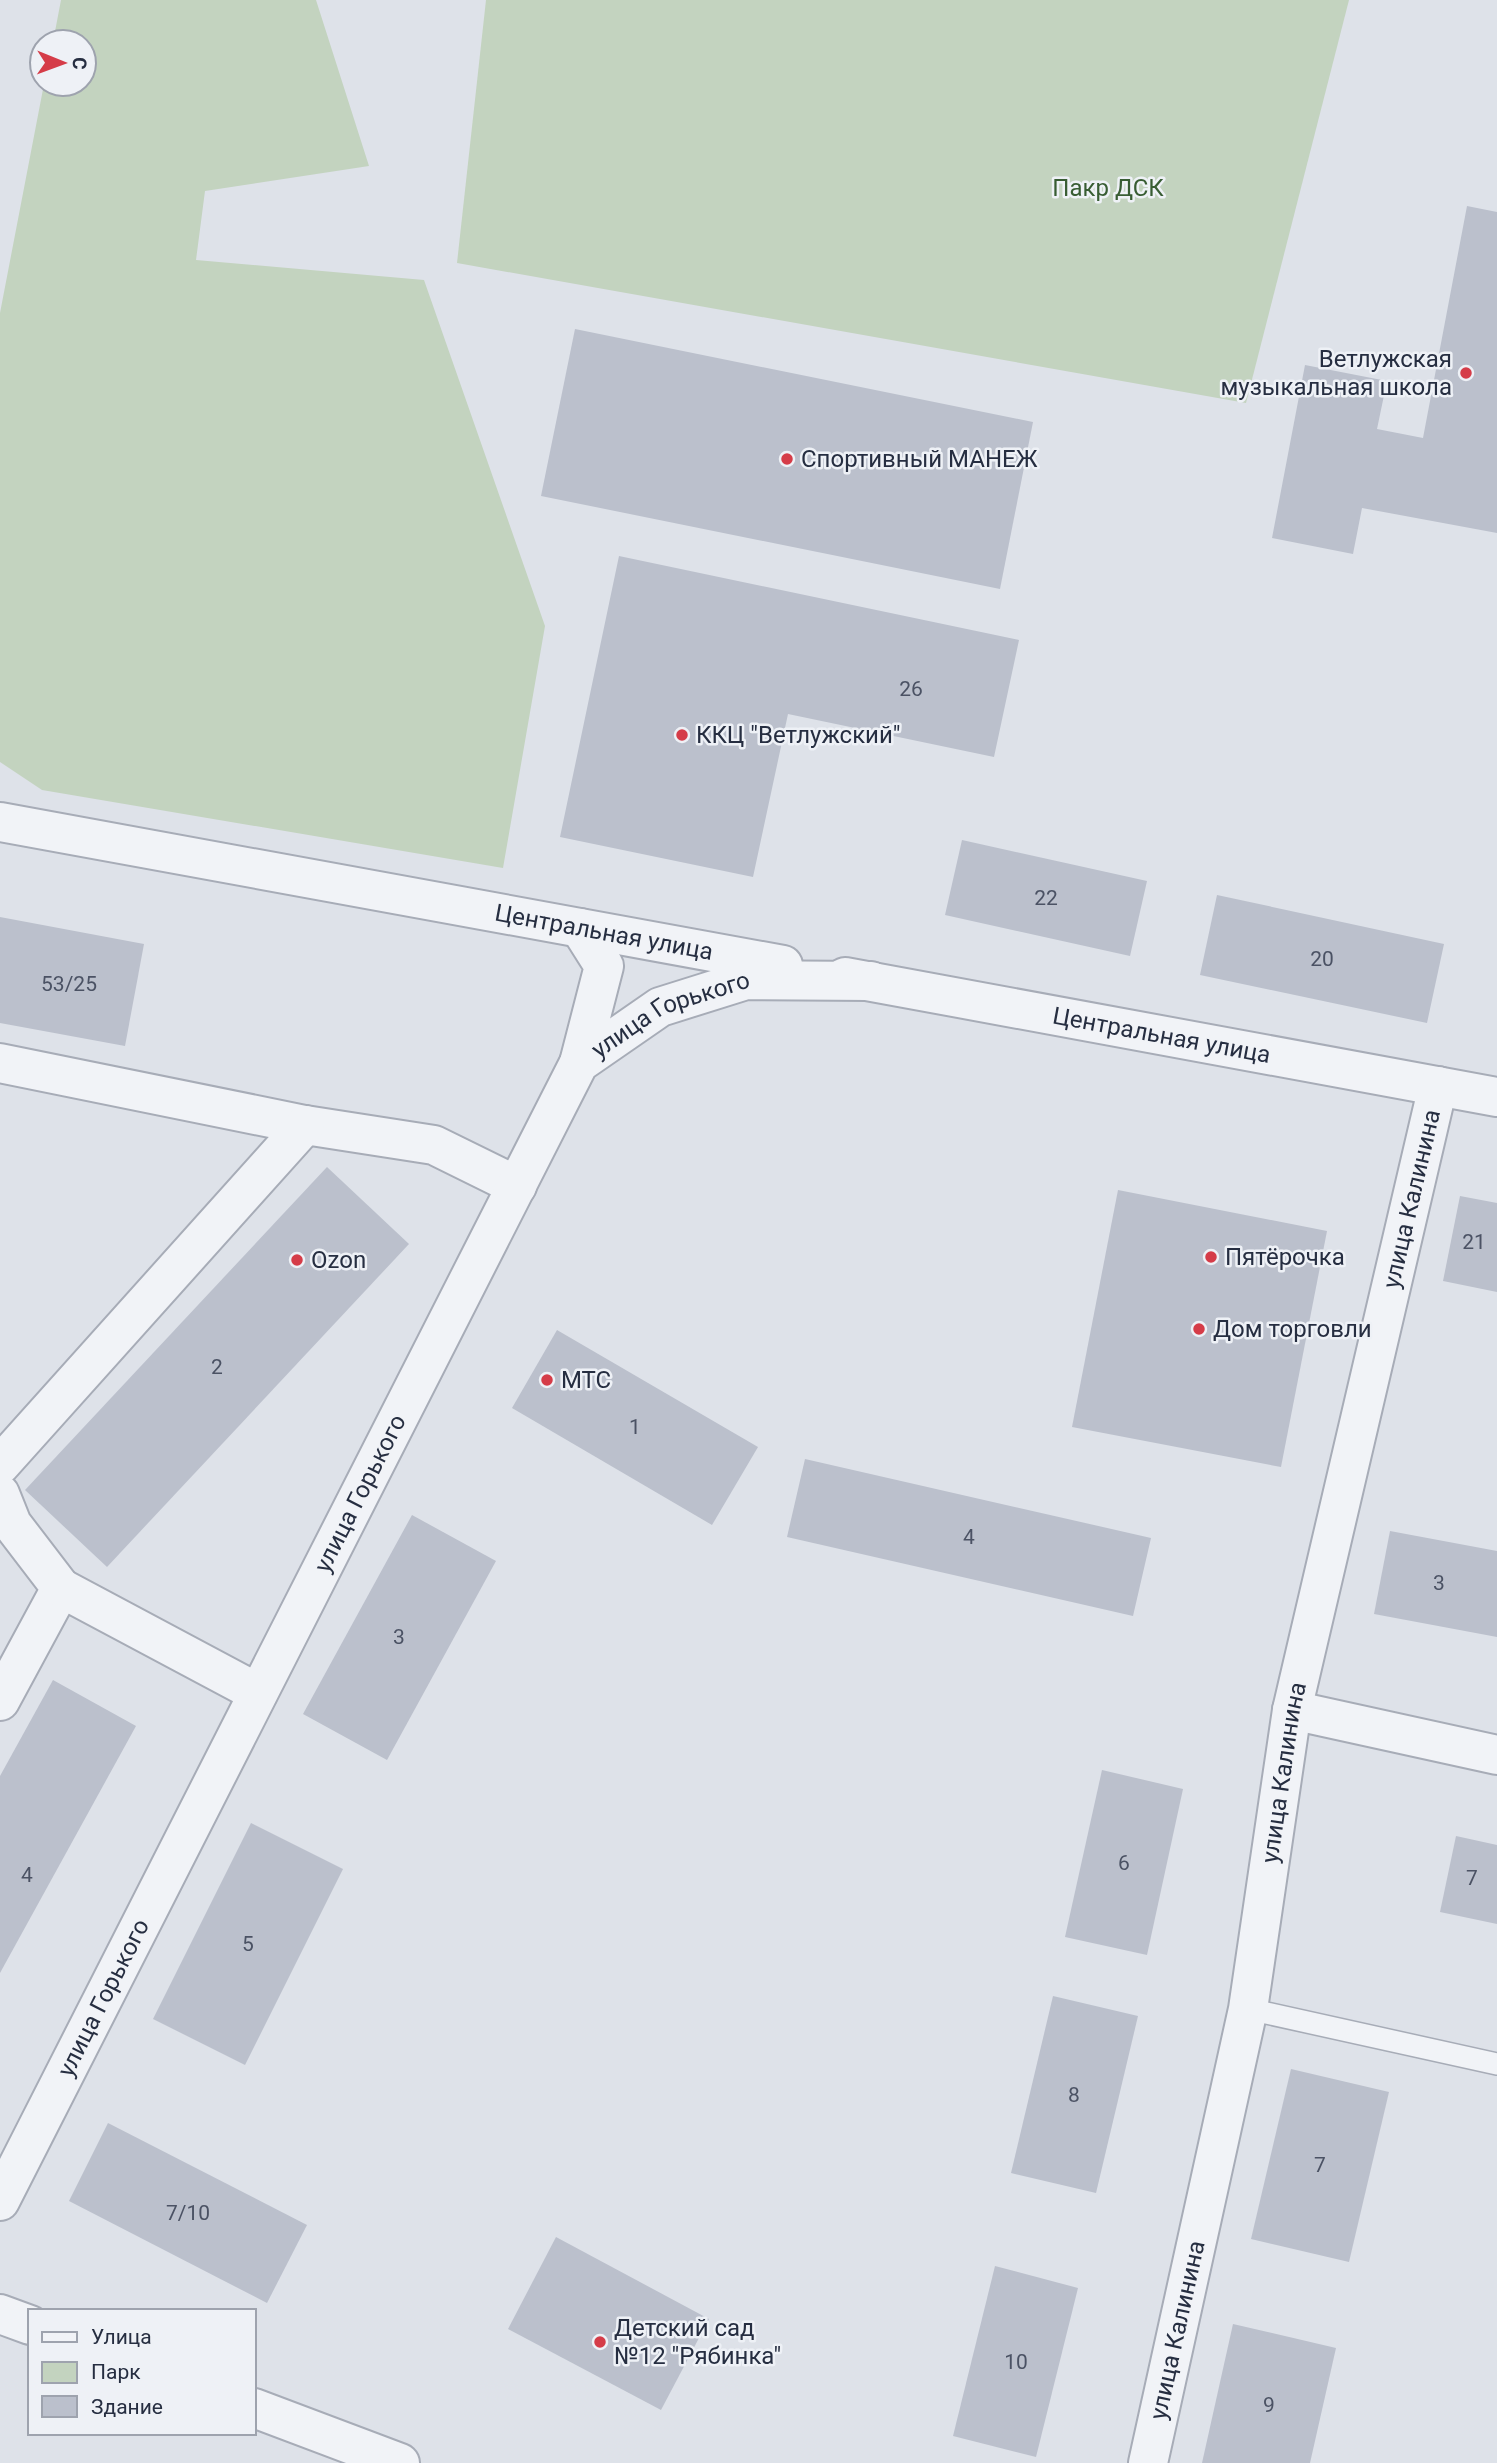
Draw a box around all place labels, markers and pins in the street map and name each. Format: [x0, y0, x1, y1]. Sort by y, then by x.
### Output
place label: Ветлужская музыкальная школа [1220, 345, 1452, 401]
marker: Ветлужская музыкальная школа [1458, 365, 1474, 381]
place label: Спортивный МАНЕЖ [801, 445, 1038, 473]
marker: Спортивный МАНЕЖ [779, 451, 795, 467]
place label: ККЦ "Ветлужский" [696, 721, 901, 749]
marker: ККЦ "Ветлужский" [674, 727, 690, 743]
place label: Пятёрочка [1225, 1243, 1345, 1271]
place label: Ozon [311, 1246, 366, 1274]
marker: Пятёрочка [1203, 1249, 1219, 1265]
marker: Ozon [289, 1252, 305, 1268]
place label: Дом торговли [1213, 1315, 1372, 1343]
marker: Дом торговли [1191, 1321, 1207, 1337]
place label: МТС [561, 1366, 611, 1394]
marker: МТС [539, 1372, 555, 1388]
place label: Детский сад №12 "Рябинка" [614, 2314, 781, 2370]
marker: Детский сад №12 "Рябинка" [592, 2334, 608, 2350]

